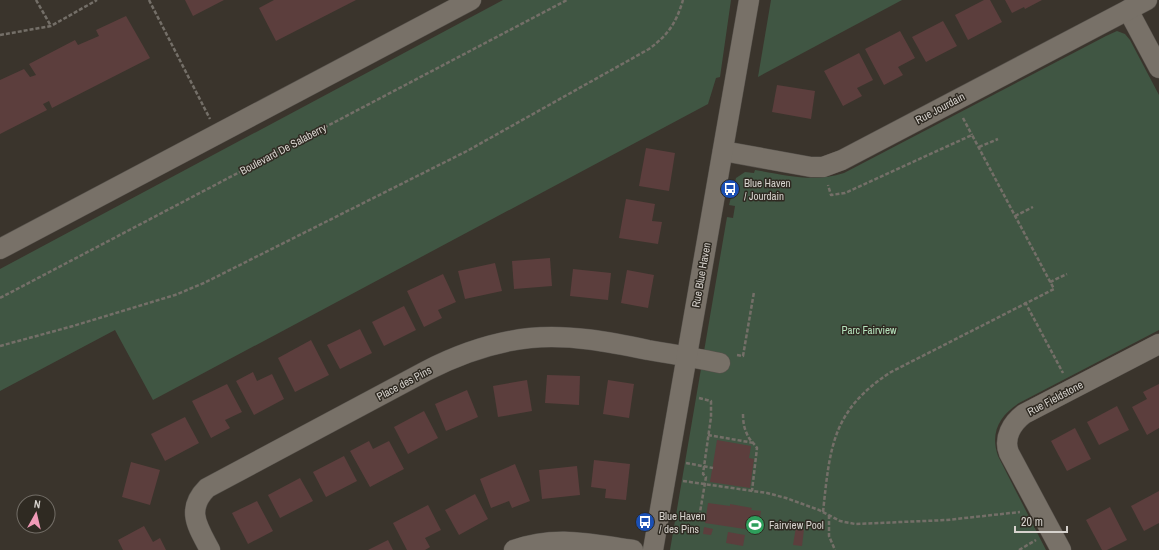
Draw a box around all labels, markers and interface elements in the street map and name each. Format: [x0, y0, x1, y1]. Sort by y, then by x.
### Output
street label: Rue Jourdain [913, 89, 967, 127]
street label: Boulevard De Salaberry [237, 120, 329, 178]
place label: Blue Haven / Jourdain [744, 176, 791, 203]
bus stop icon: Blue Haven / Jourdain [719, 178, 741, 200]
street label: Rue Blue Haven [688, 241, 714, 309]
park label: Parc Fairview [841, 323, 897, 337]
street label: Place des Pins [374, 362, 434, 403]
street label: Rue Fieldstone [1025, 377, 1085, 419]
north arrow [16, 494, 56, 534]
text: N [33, 497, 42, 511]
scale bar [1015, 508, 1067, 534]
place label: Blue Haven / des Pins [659, 509, 706, 536]
bus stop icon: Blue Haven / des Pins [634, 511, 656, 533]
sports icon: Fairview Pool [744, 514, 766, 536]
text: 20 m [1021, 514, 1043, 530]
place label: Fairview Pool [769, 518, 824, 532]

